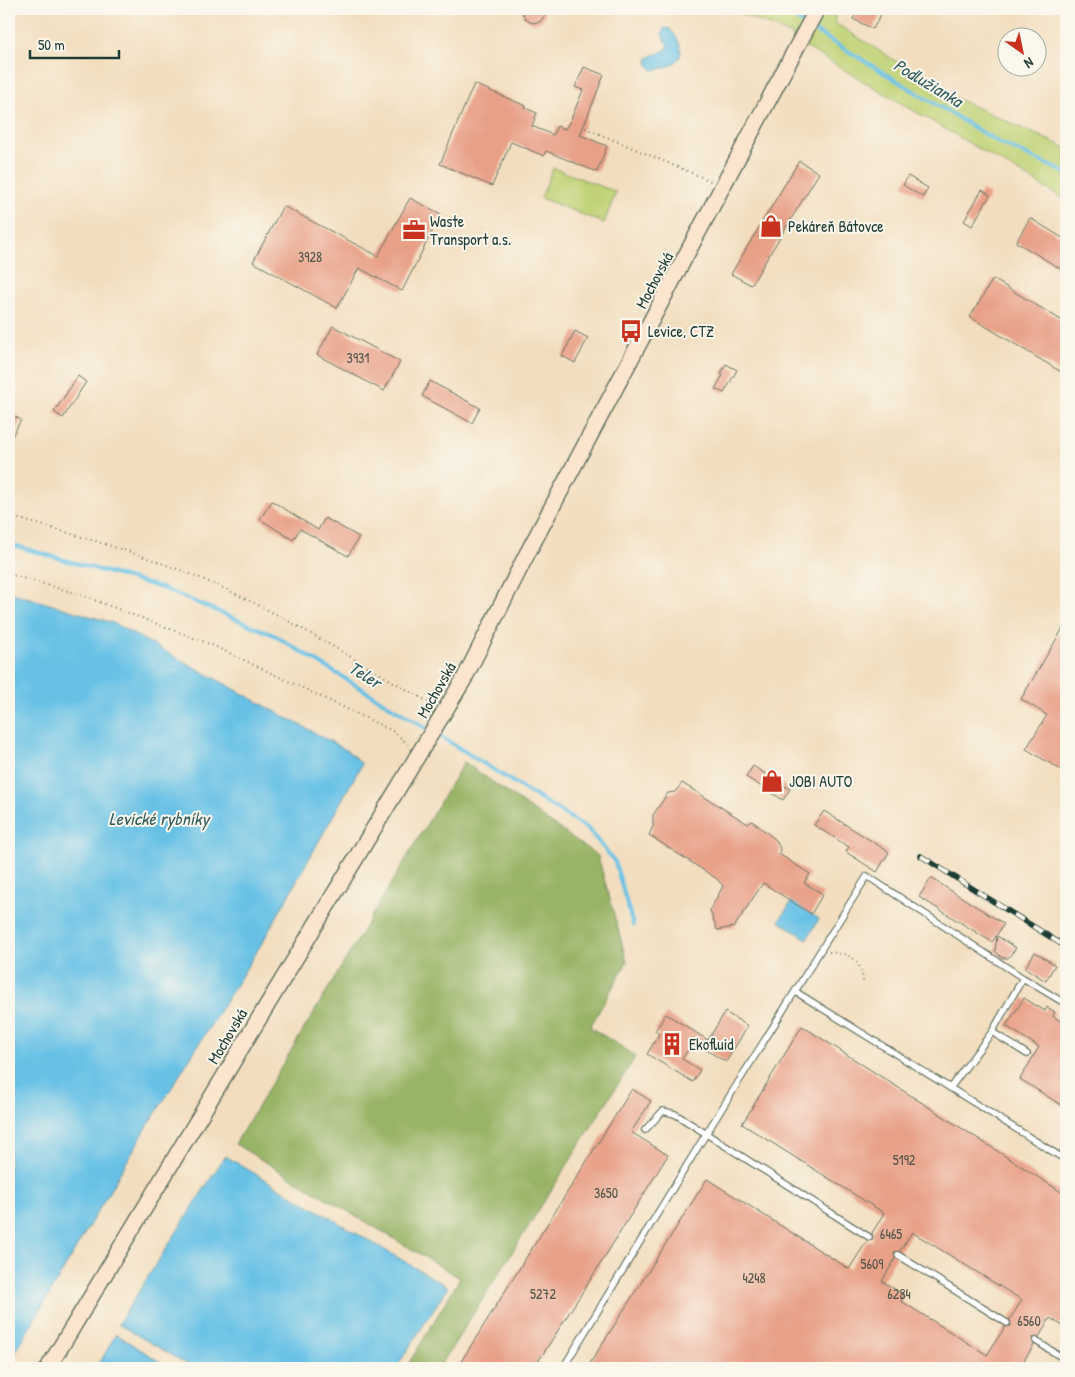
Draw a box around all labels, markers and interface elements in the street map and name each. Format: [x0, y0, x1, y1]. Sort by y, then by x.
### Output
scale bar [30, 28, 119, 60]
north arrow [998, 28, 1048, 78]
text: 50 m [38, 34, 65, 55]
water label: Podlužianka [889, 52, 969, 114]
text: N [1021, 53, 1038, 74]
place label: Waste Transport a.s. [430, 210, 511, 250]
shop icon: Pekáreň Bátovce [758, 213, 784, 239]
place label: Pekáreň Bátovce [788, 215, 884, 237]
office icon: Waste Transport a.s. [401, 217, 427, 243]
house number: 3928 [298, 247, 322, 266]
street label: Mochovská [630, 248, 678, 312]
bus stop icon: Levice, CTZ [618, 318, 644, 344]
place label: Levice, CTZ [648, 320, 714, 342]
house number: 3931 [347, 348, 369, 367]
water label: Teler [344, 655, 388, 695]
street label: Mochovská [411, 658, 461, 722]
shop icon: JOBI AUTO [759, 768, 785, 794]
place label: JOBI AUTO [789, 770, 852, 792]
water label: Levické rybníky [109, 806, 211, 831]
street label: Mochovská [202, 1004, 252, 1068]
building icon: Ekofluid [659, 1031, 685, 1057]
place label: Ekofluid [689, 1033, 734, 1055]
house number: 5192 [893, 1150, 916, 1169]
house number: 3650 [594, 1183, 618, 1202]
house number: 6465 [880, 1224, 902, 1243]
house number: 5609 [861, 1254, 883, 1273]
house number: 4248 [742, 1268, 766, 1287]
house number: 5272 [530, 1284, 556, 1303]
house number: 6284 [887, 1284, 911, 1303]
house number: 6560 [1017, 1311, 1041, 1330]

